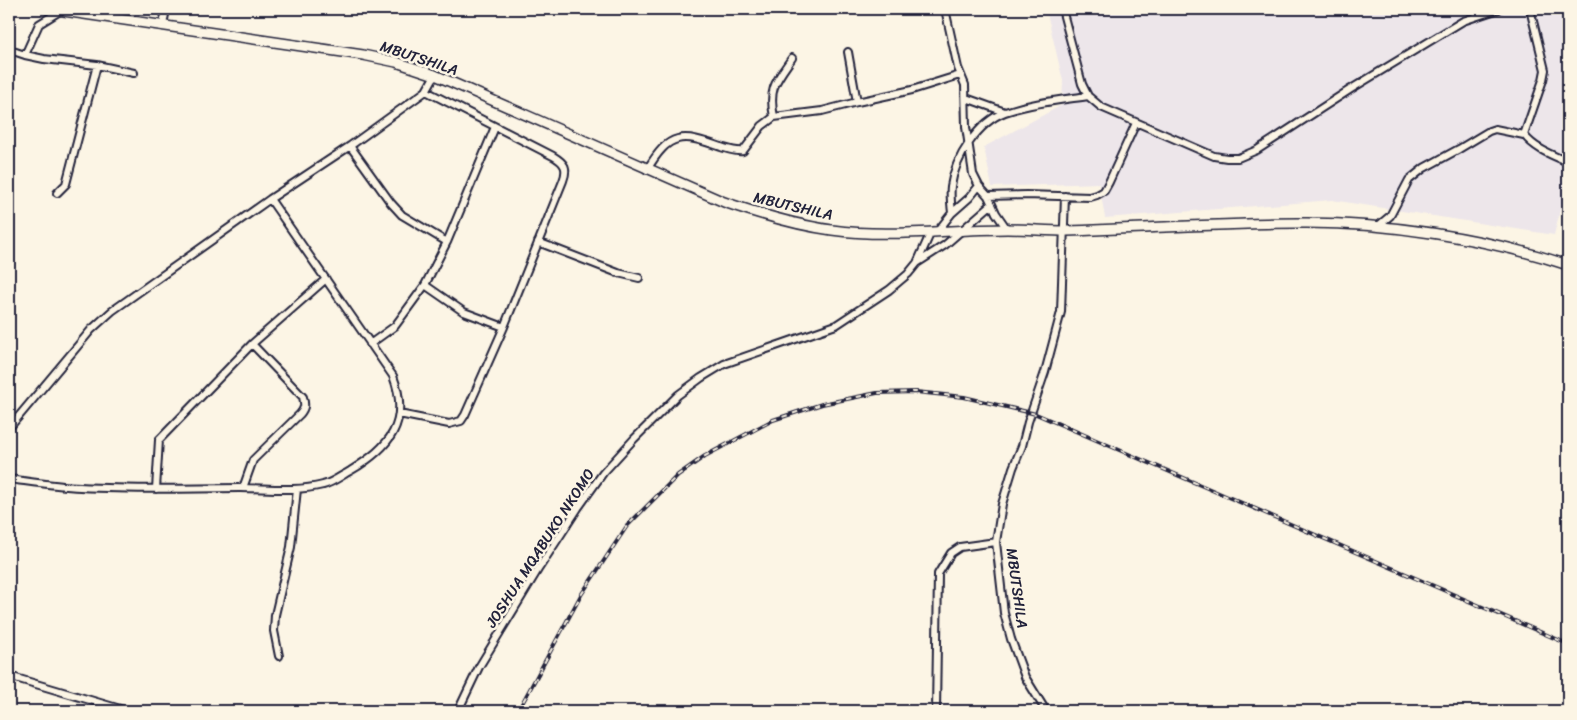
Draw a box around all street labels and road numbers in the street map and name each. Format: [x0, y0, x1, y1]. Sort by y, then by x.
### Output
street label: MBUTSHILA [377, 33, 461, 83]
street label: MBUTSHILA [751, 184, 835, 228]
street label: JOSHUA MQABUKO NKOMO [478, 463, 602, 634]
street label: MBUTSHILA [999, 546, 1035, 630]

